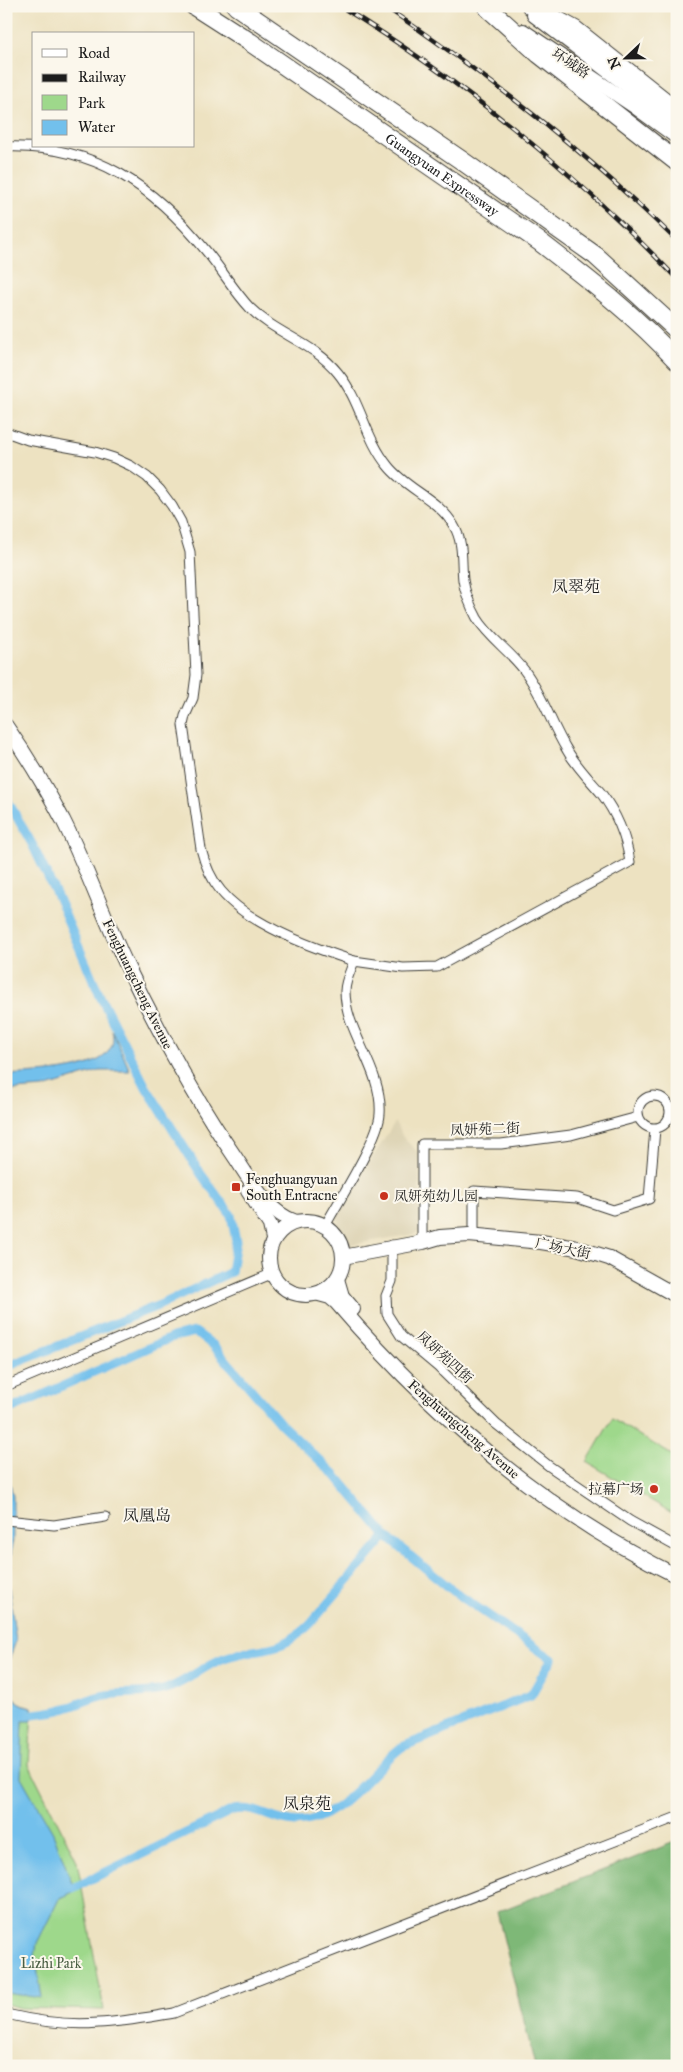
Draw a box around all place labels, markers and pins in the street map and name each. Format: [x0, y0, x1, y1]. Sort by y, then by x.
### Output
place label: Fenghuangyuan South Entracne [246, 1171, 338, 1204]
marker: Fenghuangyuan South Entracne [230, 1181, 242, 1193]
place label: 凤妍苑幼儿园 [394, 1188, 478, 1205]
marker: 凤妍苑幼儿园 [378, 1190, 390, 1202]
place label: 拉幕广场 [588, 1481, 644, 1498]
marker: 拉幕广场 [648, 1483, 660, 1495]

